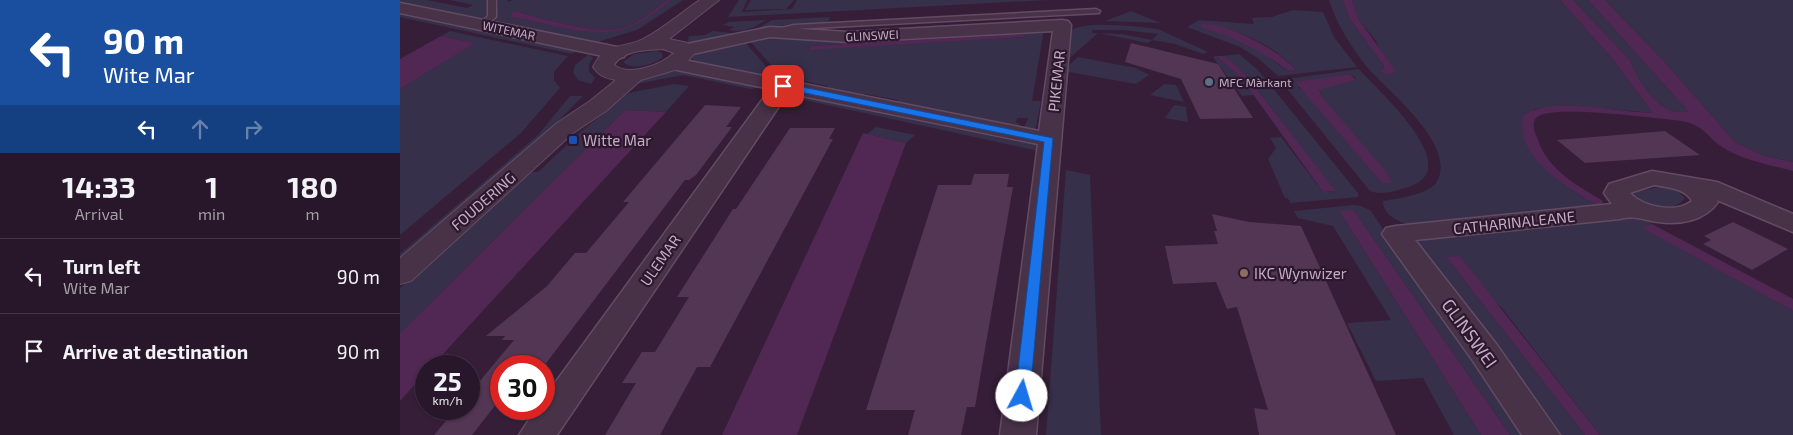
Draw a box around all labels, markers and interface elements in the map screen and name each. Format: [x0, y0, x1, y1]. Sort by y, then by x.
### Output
street label: WITEMAR [481, 18, 537, 42]
text: 90 m [103, 19, 184, 61]
icon: left [20, 20, 85, 85]
street label: GLINSWEI [845, 27, 899, 43]
street label: PIKEMAR [1044, 49, 1068, 113]
text: Wite Mar [103, 61, 195, 87]
pin [762, 65, 804, 107]
icon: arrive [769, 72, 797, 100]
place label: MFC Màrkant [1219, 75, 1292, 89]
marker: MFC Màrkant [1203, 76, 1215, 88]
icon: left [133, 115, 161, 143]
icon: ahead [186, 115, 214, 143]
icon: right [239, 115, 267, 143]
place label: Witte Mar [583, 131, 651, 149]
marker: Witte Mar [567, 134, 579, 146]
text: 14:33 [62, 168, 136, 204]
text: 1 [205, 168, 218, 204]
text: 180 [287, 168, 338, 204]
street label: FOUDERING [447, 168, 519, 234]
text: Arrival [75, 204, 123, 223]
text: min [198, 204, 225, 223]
text: m [306, 204, 320, 223]
street label: CATHARINALEANE [1452, 207, 1576, 237]
street label: ULEMAR [636, 231, 684, 289]
text: Turn left [63, 255, 140, 278]
icon: left [20, 262, 48, 290]
place label: IKC Wynwizer [1254, 264, 1347, 282]
text: 90 m [337, 265, 380, 288]
marker: IKC Wynwizer [1238, 267, 1250, 279]
text: Wite Mar [63, 278, 130, 297]
street label: GLINSWEI [1438, 294, 1502, 372]
icon: arrive [20, 337, 48, 365]
text: Arrive at destination [63, 340, 248, 363]
text: 90 m [337, 340, 380, 363]
speed limit sign: 30 [490, 355, 555, 420]
text: 25 [433, 366, 462, 396]
position arrow [995, 369, 1047, 421]
text: km/h [433, 393, 462, 407]

